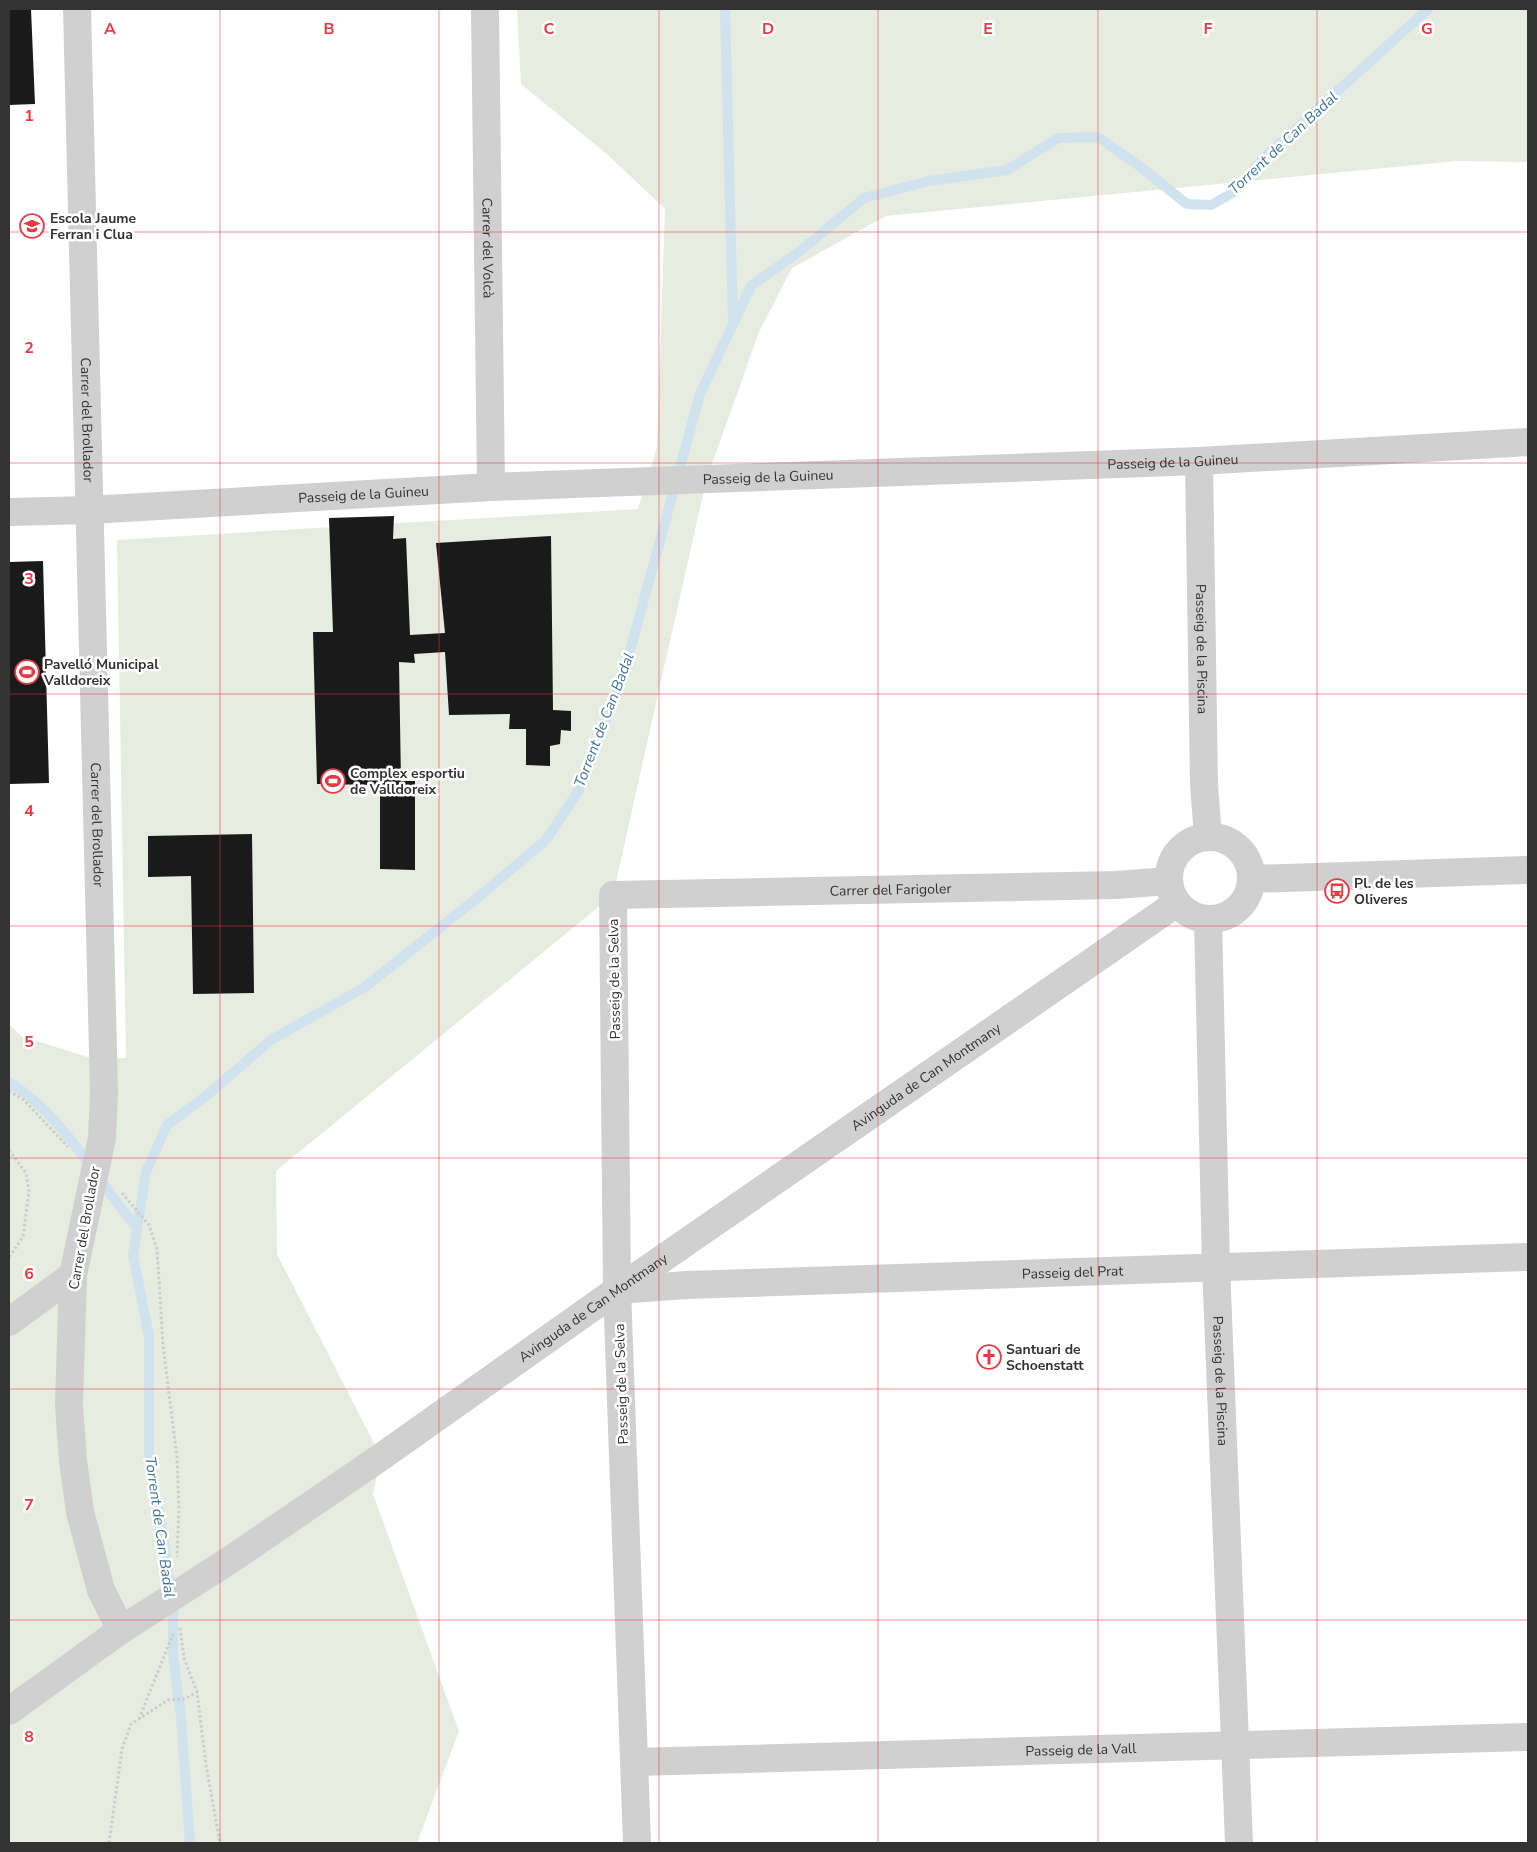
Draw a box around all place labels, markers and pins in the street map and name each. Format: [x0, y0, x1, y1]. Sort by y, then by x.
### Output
place label: Escola Jaume Ferran i Clua [50, 209, 137, 244]
school or university icon: Escola Jaume Ferran i Clua [19, 213, 45, 239]
place label: Pavelló Municipal Valldoreix [43, 655, 159, 690]
sports icon: Pavelló Municipal Valldoreix [14, 659, 40, 685]
place label: Complex esportiu de Valldoreix [350, 764, 465, 799]
sports icon: Complex esportiu de Valldoreix [320, 768, 346, 794]
place label: Pl. de les Oliveres [1354, 874, 1414, 909]
bus stop icon: Pl. de les Oliveres [1324, 878, 1350, 904]
place label: Santuari de Schoenstatt [1006, 1340, 1084, 1375]
church icon: Santuari de Schoenstatt [976, 1344, 1002, 1370]

